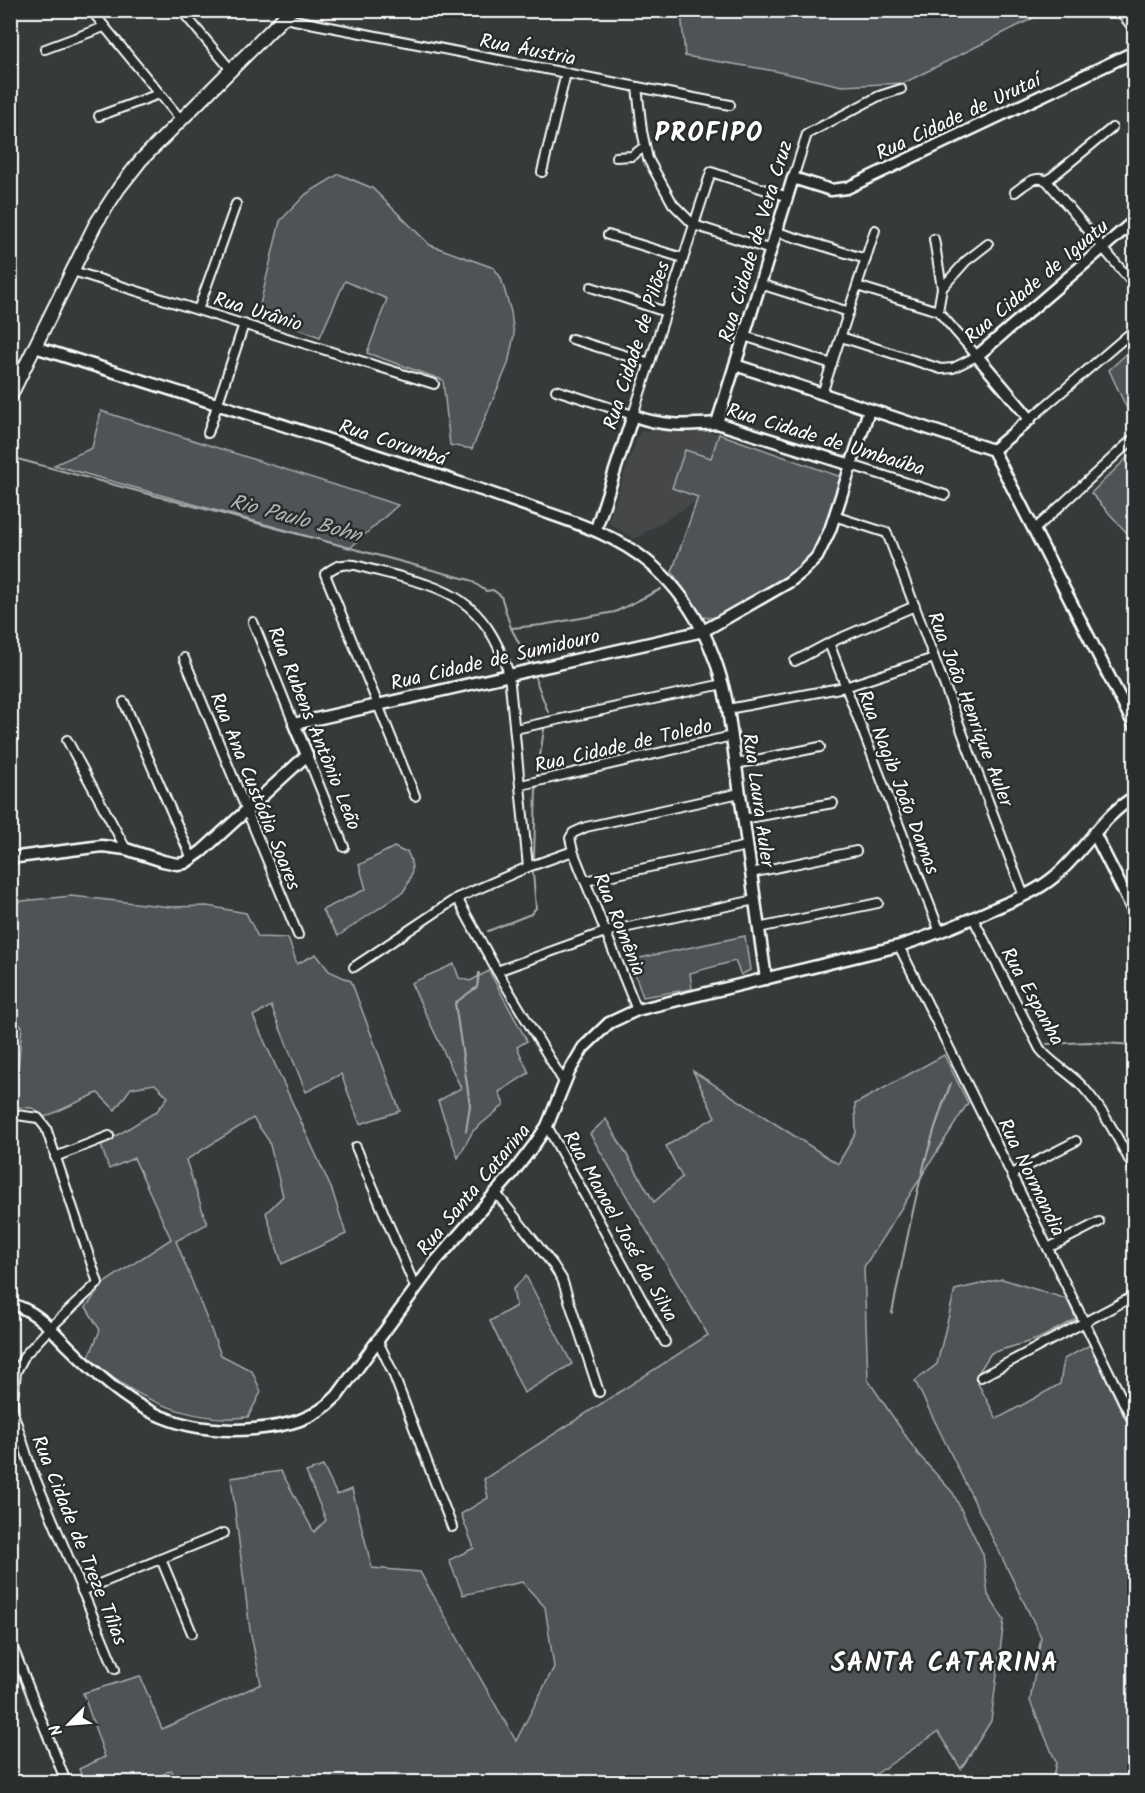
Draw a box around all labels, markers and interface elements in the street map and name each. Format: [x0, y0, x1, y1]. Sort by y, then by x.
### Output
street label: Rua Áustria [477, 26, 579, 76]
street label: Rua Cidade de Urutaí [871, 64, 1050, 170]
district label: PROFIPO [655, 113, 764, 155]
street label: Rua Cidade de Vera Cruz [711, 137, 803, 346]
street label: Rua Cidade de Iguatu [958, 212, 1117, 353]
street label: Rua Cidade de Pilões [596, 257, 680, 434]
street label: Rua Urânio [209, 284, 306, 342]
street label: Rua Cidade de Umbaúba [722, 395, 929, 486]
street label: Rua Corumbá [334, 411, 452, 477]
water label: Rio Paulo Bohn [226, 486, 367, 553]
street label: Rua João Henrique Auler [917, 608, 1022, 813]
street label: Rua Cidade de Sumidouro [388, 621, 603, 701]
street label: Rua Rubens Antônio Leão [258, 622, 369, 835]
street label: Rua Nagib João Damas [847, 686, 947, 880]
street label: Rua Ana Custódia Soares [200, 688, 309, 896]
street label: Rua Cidade de Toledo [531, 711, 715, 783]
street label: Rua Laura Auler [732, 731, 782, 871]
street label: Rua Romênia [583, 868, 653, 981]
street label: Rua Espanha [991, 942, 1072, 1052]
street label: Rua Normandia [988, 1113, 1073, 1242]
street label: Rua Santa Catarina [409, 1117, 540, 1264]
street label: Rua Manoel José da Silva [553, 1125, 685, 1329]
street label: Rua Cidade de Treze Tílias [21, 1431, 135, 1651]
district label: SANTA CATARINA [831, 1643, 1059, 1685]
north arrow [39, 1694, 99, 1754]
text: N [43, 1720, 70, 1740]

